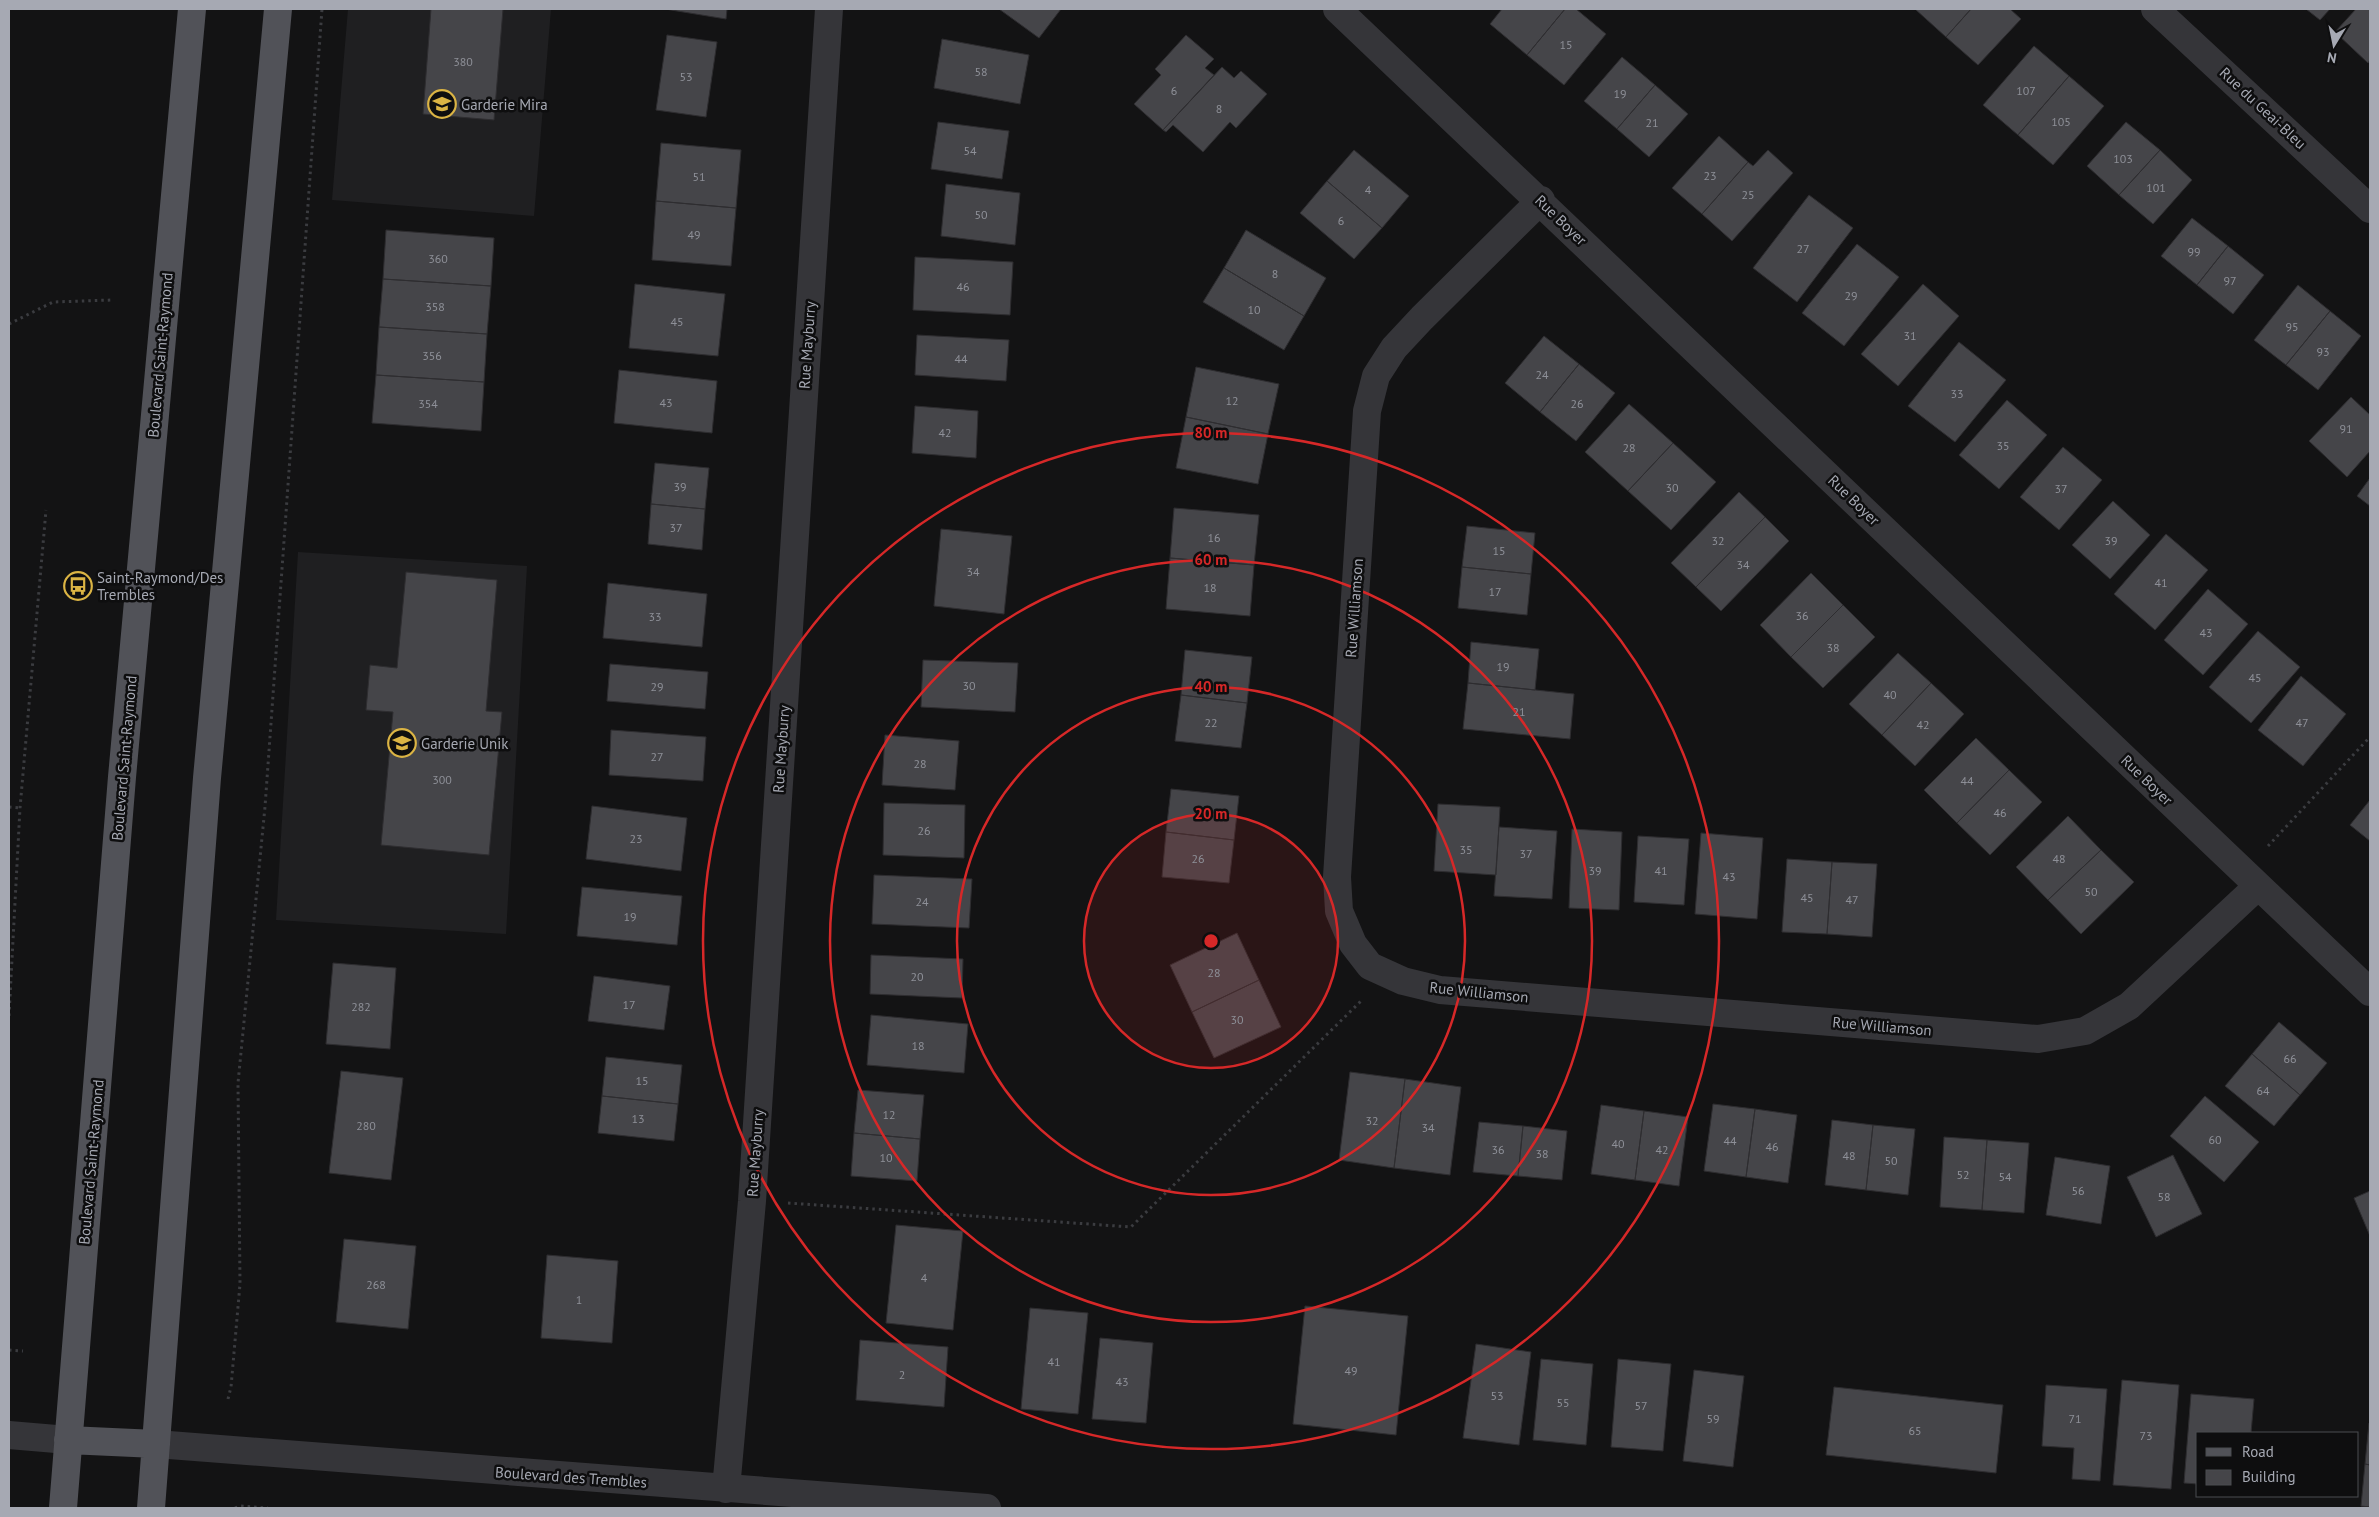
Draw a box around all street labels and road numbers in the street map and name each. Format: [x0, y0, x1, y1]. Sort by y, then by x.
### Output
street label: Rue du Geai-Bleu [2216, 63, 2310, 153]
street label: Rue Boyer [1531, 191, 1591, 249]
street label: Boulevard Saint-Raymond [143, 272, 177, 438]
street label: Rue Mayburry [794, 300, 820, 390]
street label: Rue Boyer [1824, 471, 1884, 529]
street label: Rue Williamson [1341, 558, 1367, 658]
street label: Boulevard Saint-Raymond [107, 675, 141, 841]
street label: Rue Mayburry [768, 704, 794, 794]
street label: Rue Boyer [2117, 751, 2177, 809]
street label: Rue Williamson [1428, 977, 1530, 1007]
street label: Rue Williamson [1832, 1012, 1932, 1040]
street label: Boulevard Saint-Raymond [74, 1079, 108, 1245]
street label: Rue Mayburry [742, 1108, 768, 1198]
street label: Boulevard des Trembles [495, 1462, 647, 1492]

